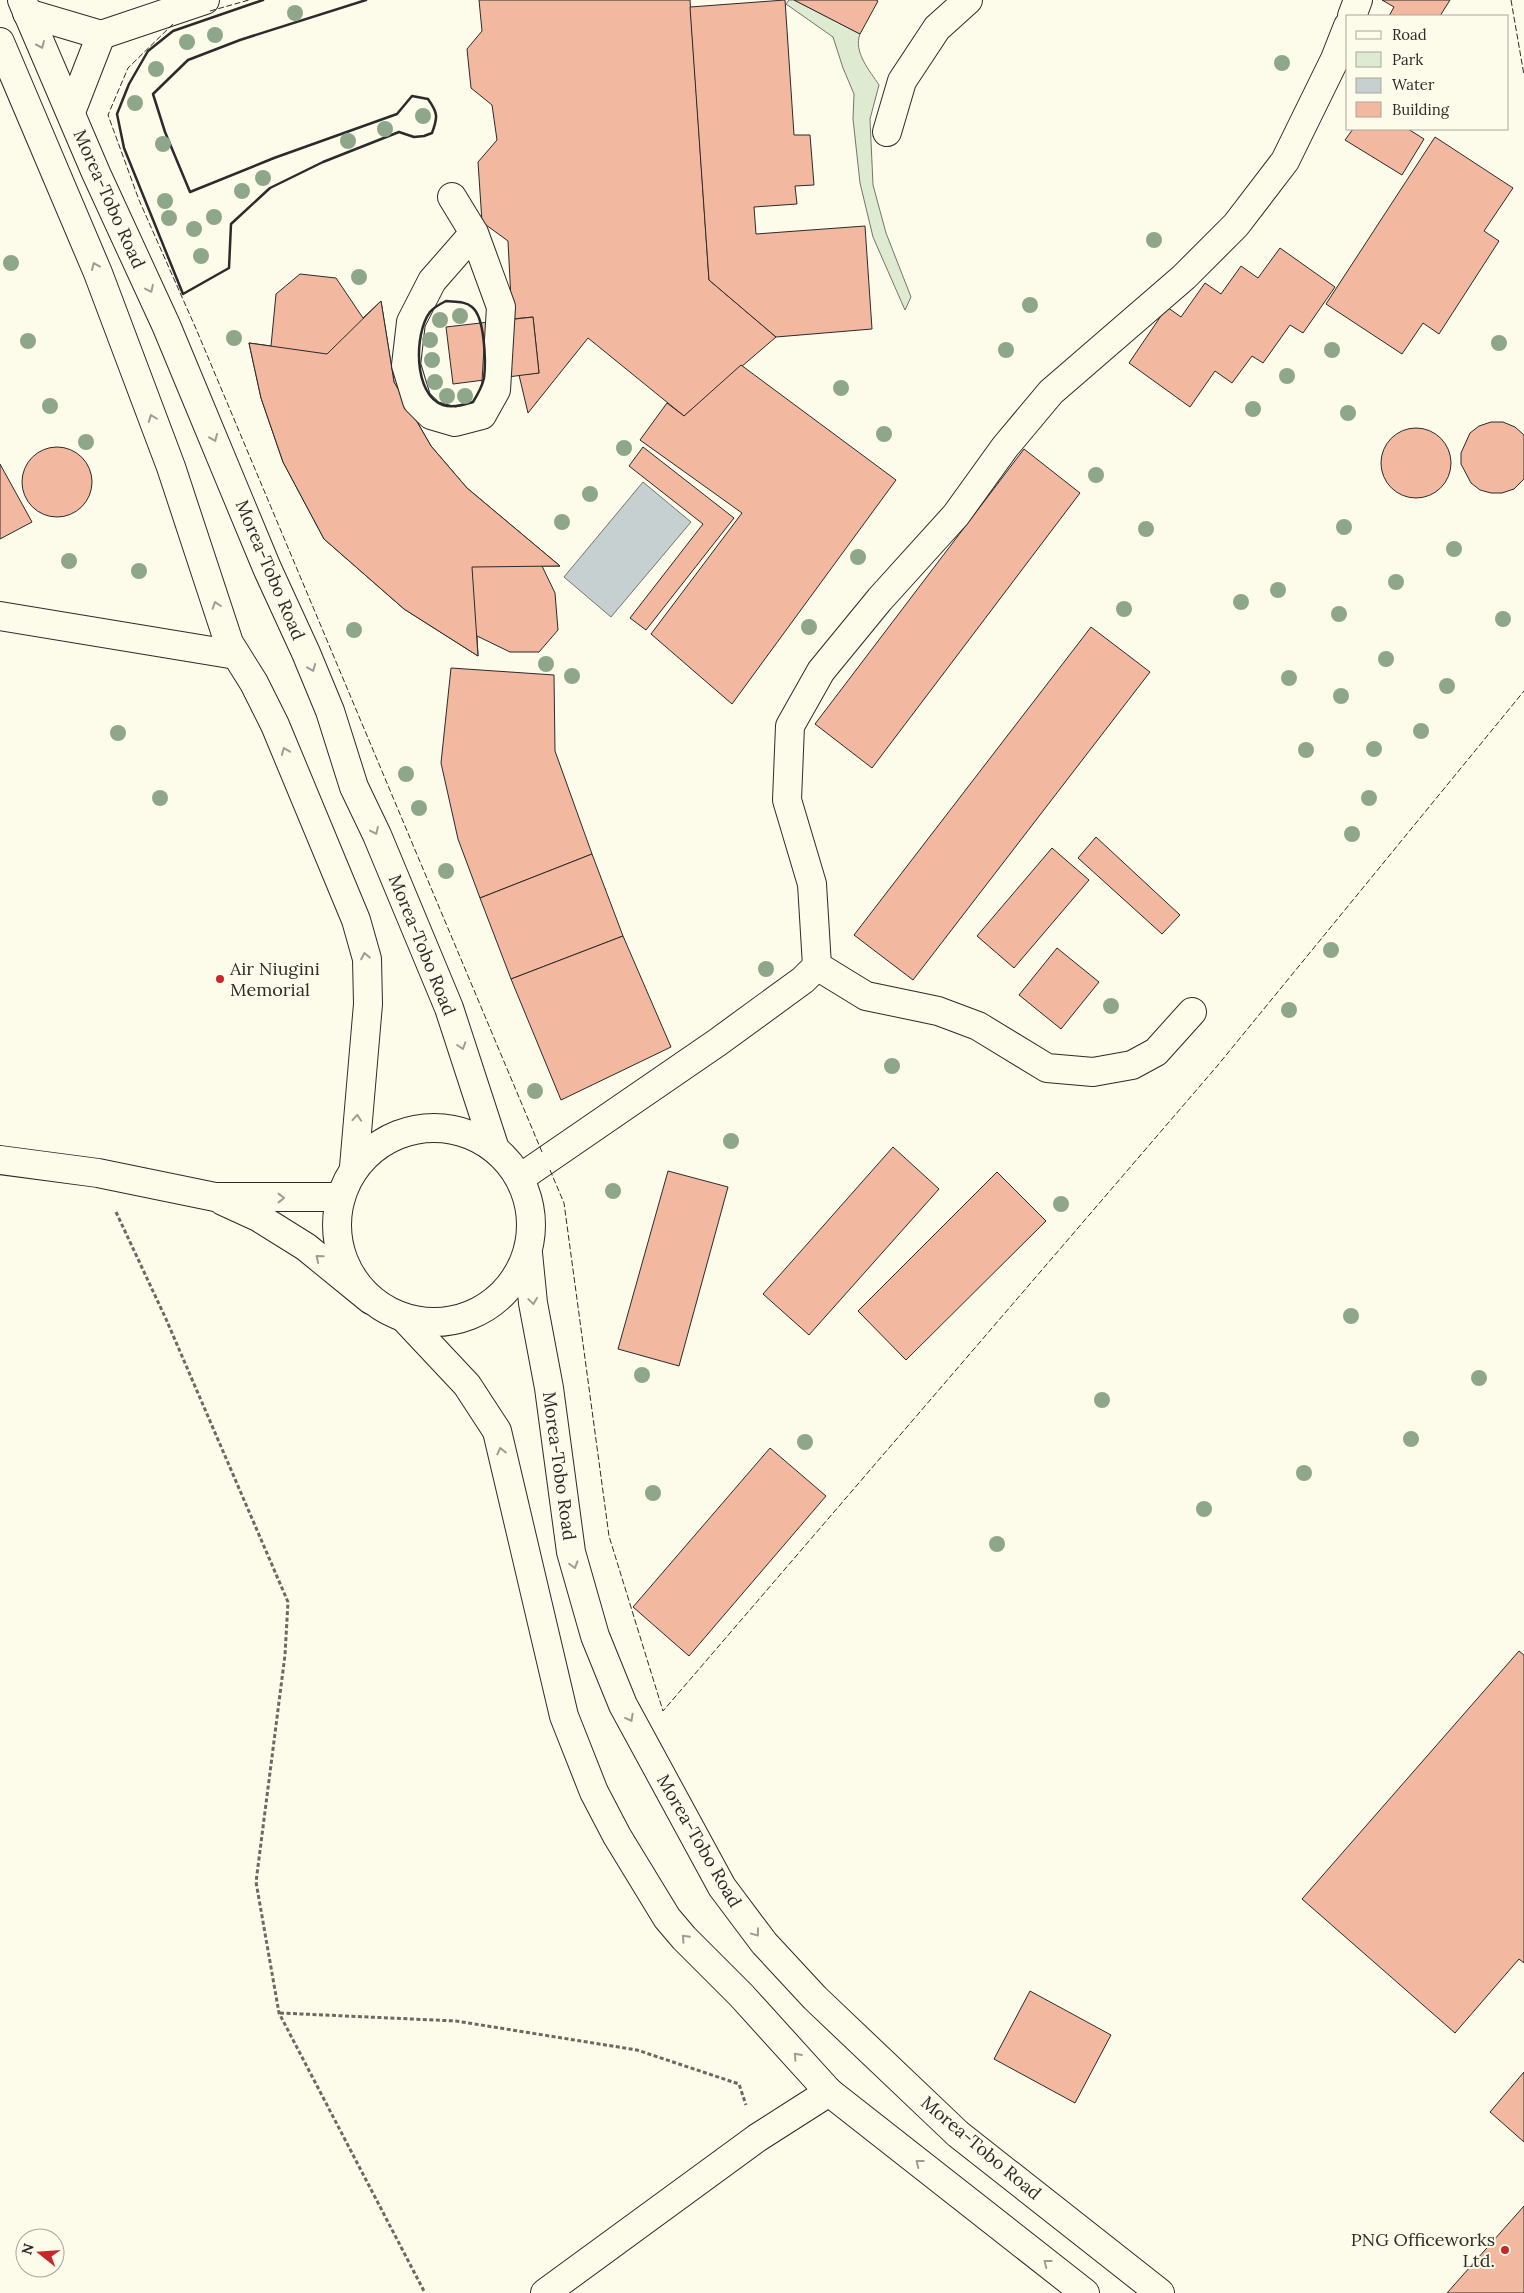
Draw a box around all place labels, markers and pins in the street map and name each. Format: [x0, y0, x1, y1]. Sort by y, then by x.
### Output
place label: Air Niugini Memorial [229, 957, 320, 1001]
marker: Air Niugini Memorial [214, 973, 226, 985]
place label: PNG Officeworks Ltd. [1351, 2228, 1495, 2272]
marker: PNG Officeworks Ltd. [1499, 2244, 1511, 2256]

